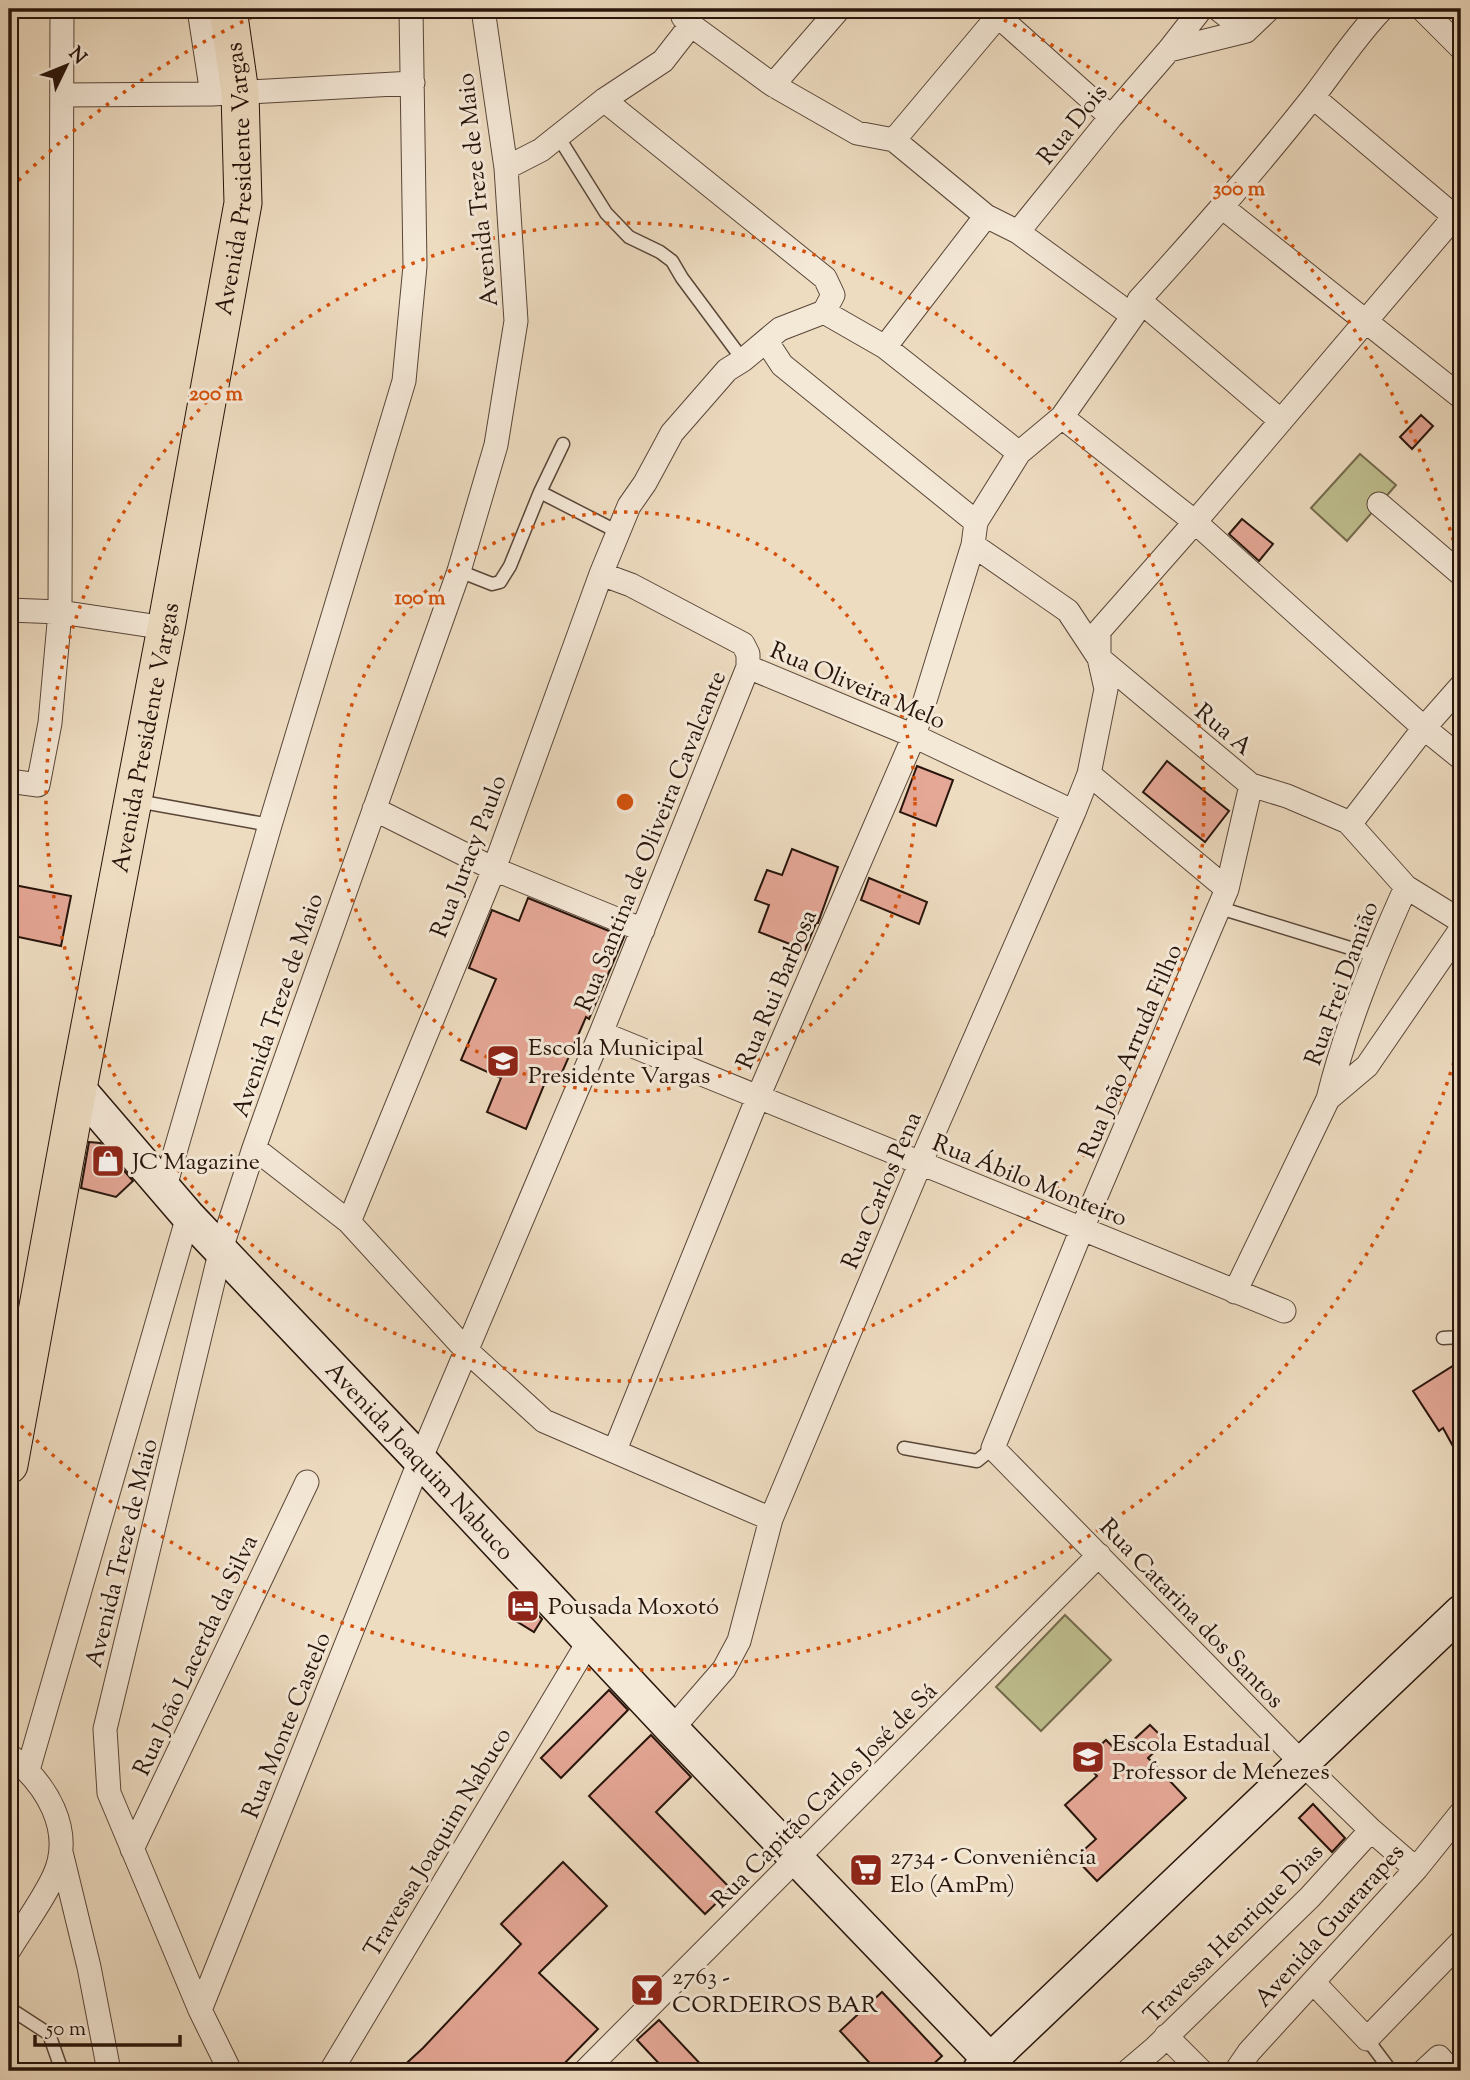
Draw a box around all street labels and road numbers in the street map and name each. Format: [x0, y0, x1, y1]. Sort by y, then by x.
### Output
street label: Avenida Presidente Vargas [208, 40, 262, 318]
street label: Avenida Treze de Maio [450, 71, 508, 308]
street label: Rua Dois [1030, 78, 1117, 173]
street label: Avenida Presidente Vargas [105, 600, 189, 876]
street label: Rua Oliveira Melo [764, 635, 950, 739]
street label: Rua Santina de Oliveira Cavalcante [568, 666, 736, 1017]
street label: Rua A [1186, 696, 1259, 765]
street label: Rua Juracy Paulo [423, 771, 516, 943]
street label: Avenida Treze de Maio [225, 889, 333, 1122]
street label: Rua Frei Damião [1297, 897, 1388, 1070]
street label: Rua Rui Barbosa [729, 905, 827, 1075]
street label: Rua João Arruda Filho [1071, 939, 1192, 1164]
street label: Rua Carlos Pena [834, 1107, 931, 1275]
street label: Rua Ábilo Monteiro [927, 1127, 1132, 1236]
street label: Avenida Joaquim Nabuco [316, 1355, 521, 1569]
street label: Avenida Treze de Maio [78, 1435, 168, 1671]
street label: Rua Catarina dos Santos [1091, 1512, 1291, 1717]
street label: Rua João Lacerda da Silva [126, 1530, 268, 1782]
street label: Rua Monte Castelo [235, 1628, 341, 1824]
street label: Rua Capitão Carlos José de Sá [705, 1676, 946, 1917]
street label: Travessa Joaquim Nabuco [356, 1722, 521, 1964]
street label: Travessa Henrique Dias [1137, 1837, 1332, 2032]
street label: Avenida Guararapes [1248, 1837, 1413, 2016]

